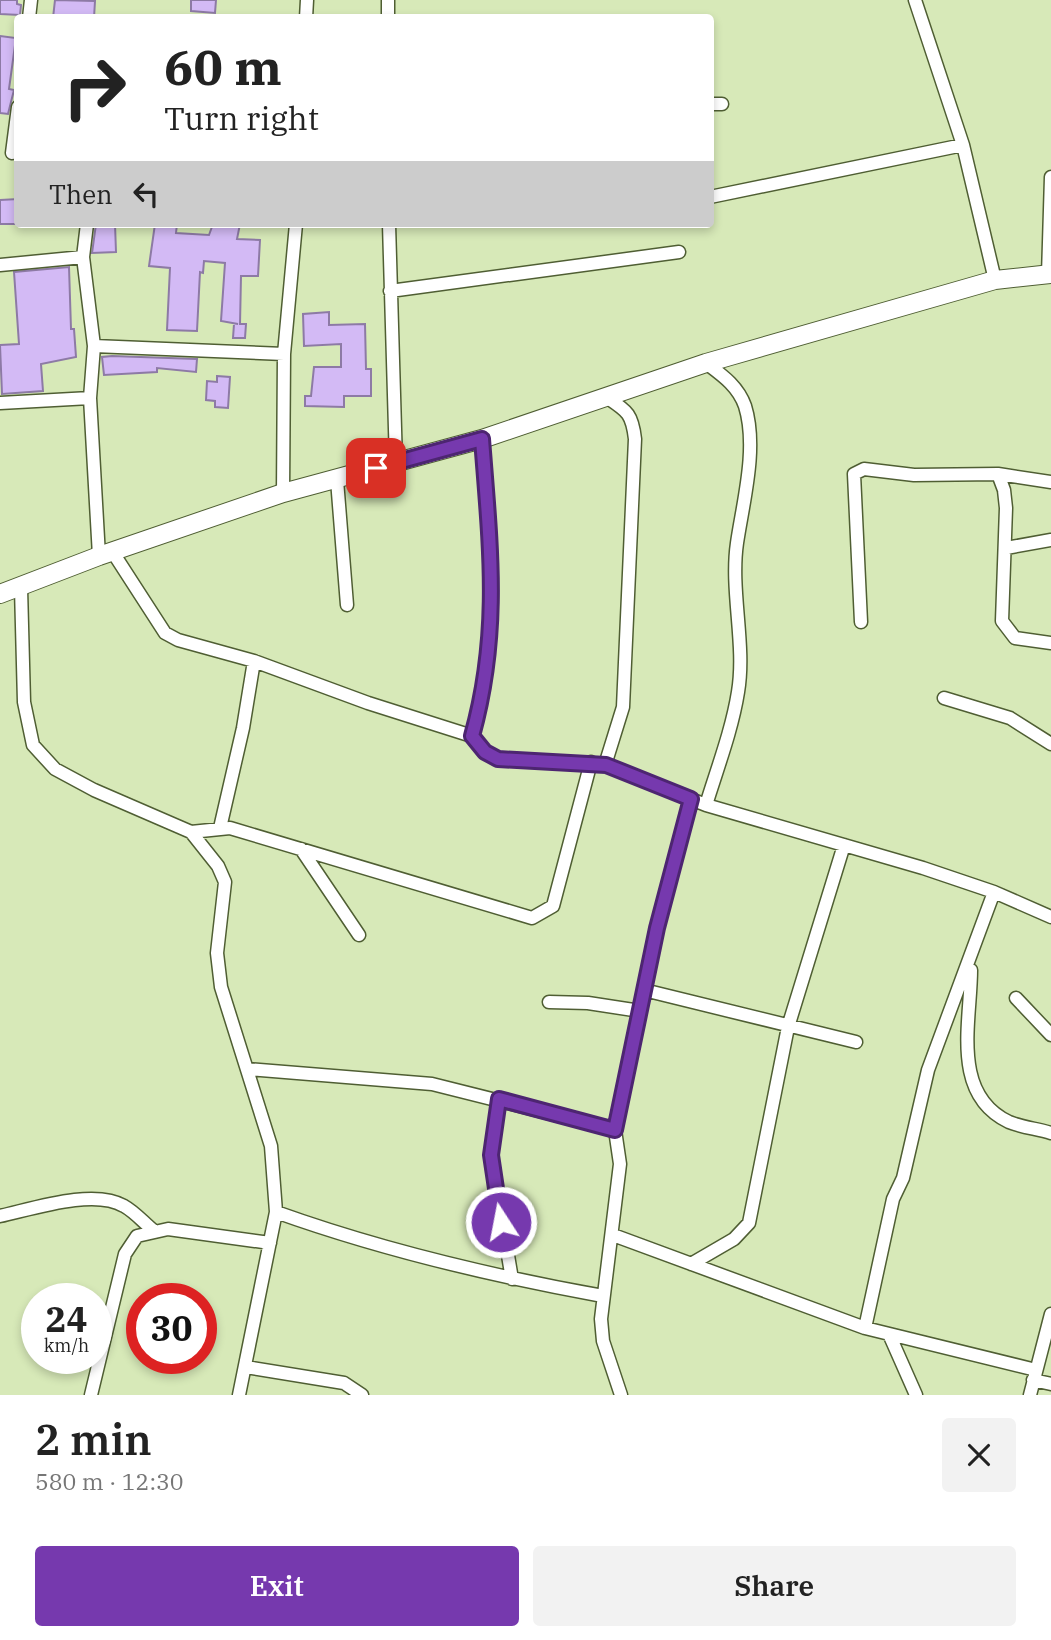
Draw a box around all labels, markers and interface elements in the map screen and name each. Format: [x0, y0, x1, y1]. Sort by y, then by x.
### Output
text: 60 m [164, 35, 282, 98]
icon: right [49, 42, 140, 133]
text: Turn right [164, 97, 319, 139]
icon: left [127, 175, 165, 213]
text: Then [49, 177, 113, 211]
pin [346, 438, 406, 498]
icon: arrive [357, 449, 395, 487]
position arrow [464, 1185, 538, 1259]
speed limit sign: 30 [126, 1283, 217, 1374]
text: 24 [45, 1296, 88, 1342]
text: km/h [44, 1334, 89, 1357]
text: 2 min [35, 1412, 152, 1467]
button: close [942, 1418, 1016, 1492]
text: 580 m · 12:30 [35, 1466, 184, 1496]
button: Exit [35, 1546, 519, 1626]
button: Share [533, 1546, 1016, 1626]

